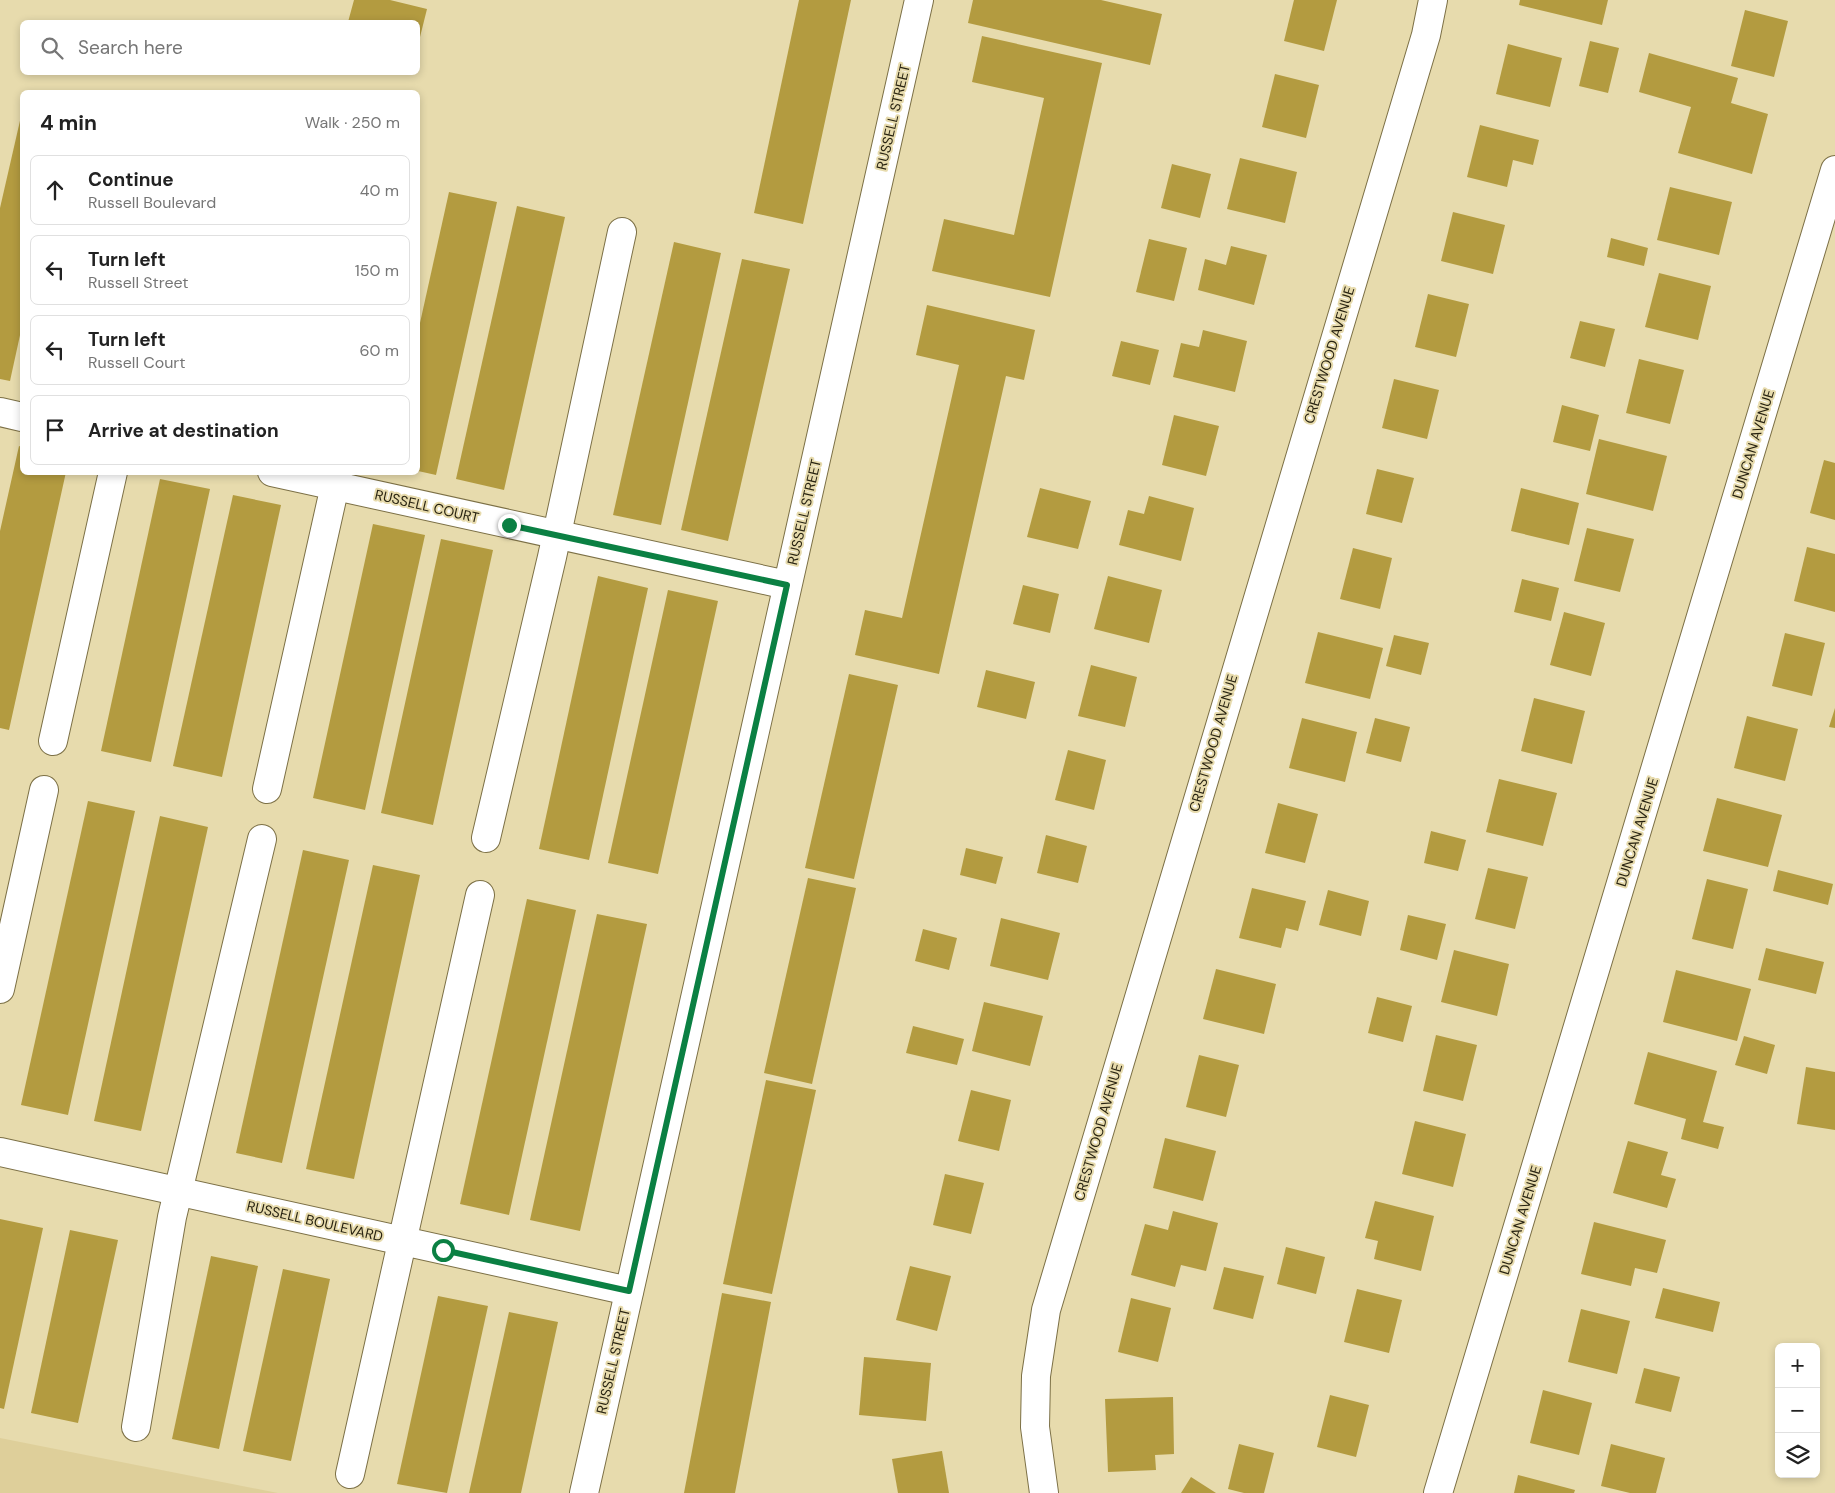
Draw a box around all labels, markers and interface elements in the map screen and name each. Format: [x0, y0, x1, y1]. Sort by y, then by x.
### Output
search box [20, 20, 420, 75]
icon: search [38, 34, 66, 62]
text: Search here [78, 35, 183, 60]
street label: RUSSELL STREET [872, 62, 914, 172]
text: 4 min [40, 109, 97, 137]
text: Walk · 250 m [305, 112, 400, 133]
text: Continue [88, 167, 174, 192]
icon: ahead [41, 176, 69, 204]
text: 40 m [360, 180, 399, 201]
text: Russell Boulevard [88, 192, 216, 213]
text: Turn left [88, 247, 166, 272]
icon: left [41, 256, 69, 284]
text: 150 m [355, 260, 399, 281]
text: Russell Street [88, 272, 189, 293]
street label: CRESTWOOD AVENUE [1300, 284, 1358, 426]
text: Turn left [88, 327, 166, 352]
icon: left [41, 336, 69, 364]
text: 60 m [359, 340, 399, 361]
text: Russell Court [88, 352, 186, 373]
street label: DUNCAN AVENUE [1728, 387, 1778, 501]
icon: arrive [41, 416, 69, 444]
text: Arrive at destination [88, 418, 279, 443]
street label: RUSSELL STREET [783, 457, 825, 567]
street label: RUSSELL COURT [373, 485, 481, 527]
route end [498, 514, 521, 537]
street label: CRESTWOOD AVENUE [1185, 672, 1241, 814]
street label: DUNCAN AVENUE [1612, 775, 1662, 889]
street label: CRESTWOOD AVENUE [1070, 1061, 1126, 1203]
street label: DUNCAN AVENUE [1495, 1163, 1545, 1277]
street label: RUSSELL BOULEVARD [245, 1197, 385, 1245]
route start [432, 1239, 455, 1262]
street label: RUSSELL STREET [592, 1306, 634, 1416]
map controls [1775, 1343, 1820, 1478]
button: + [1775, 1343, 1820, 1388]
button: − [1775, 1388, 1820, 1433]
button: layers [1775, 1433, 1820, 1478]

